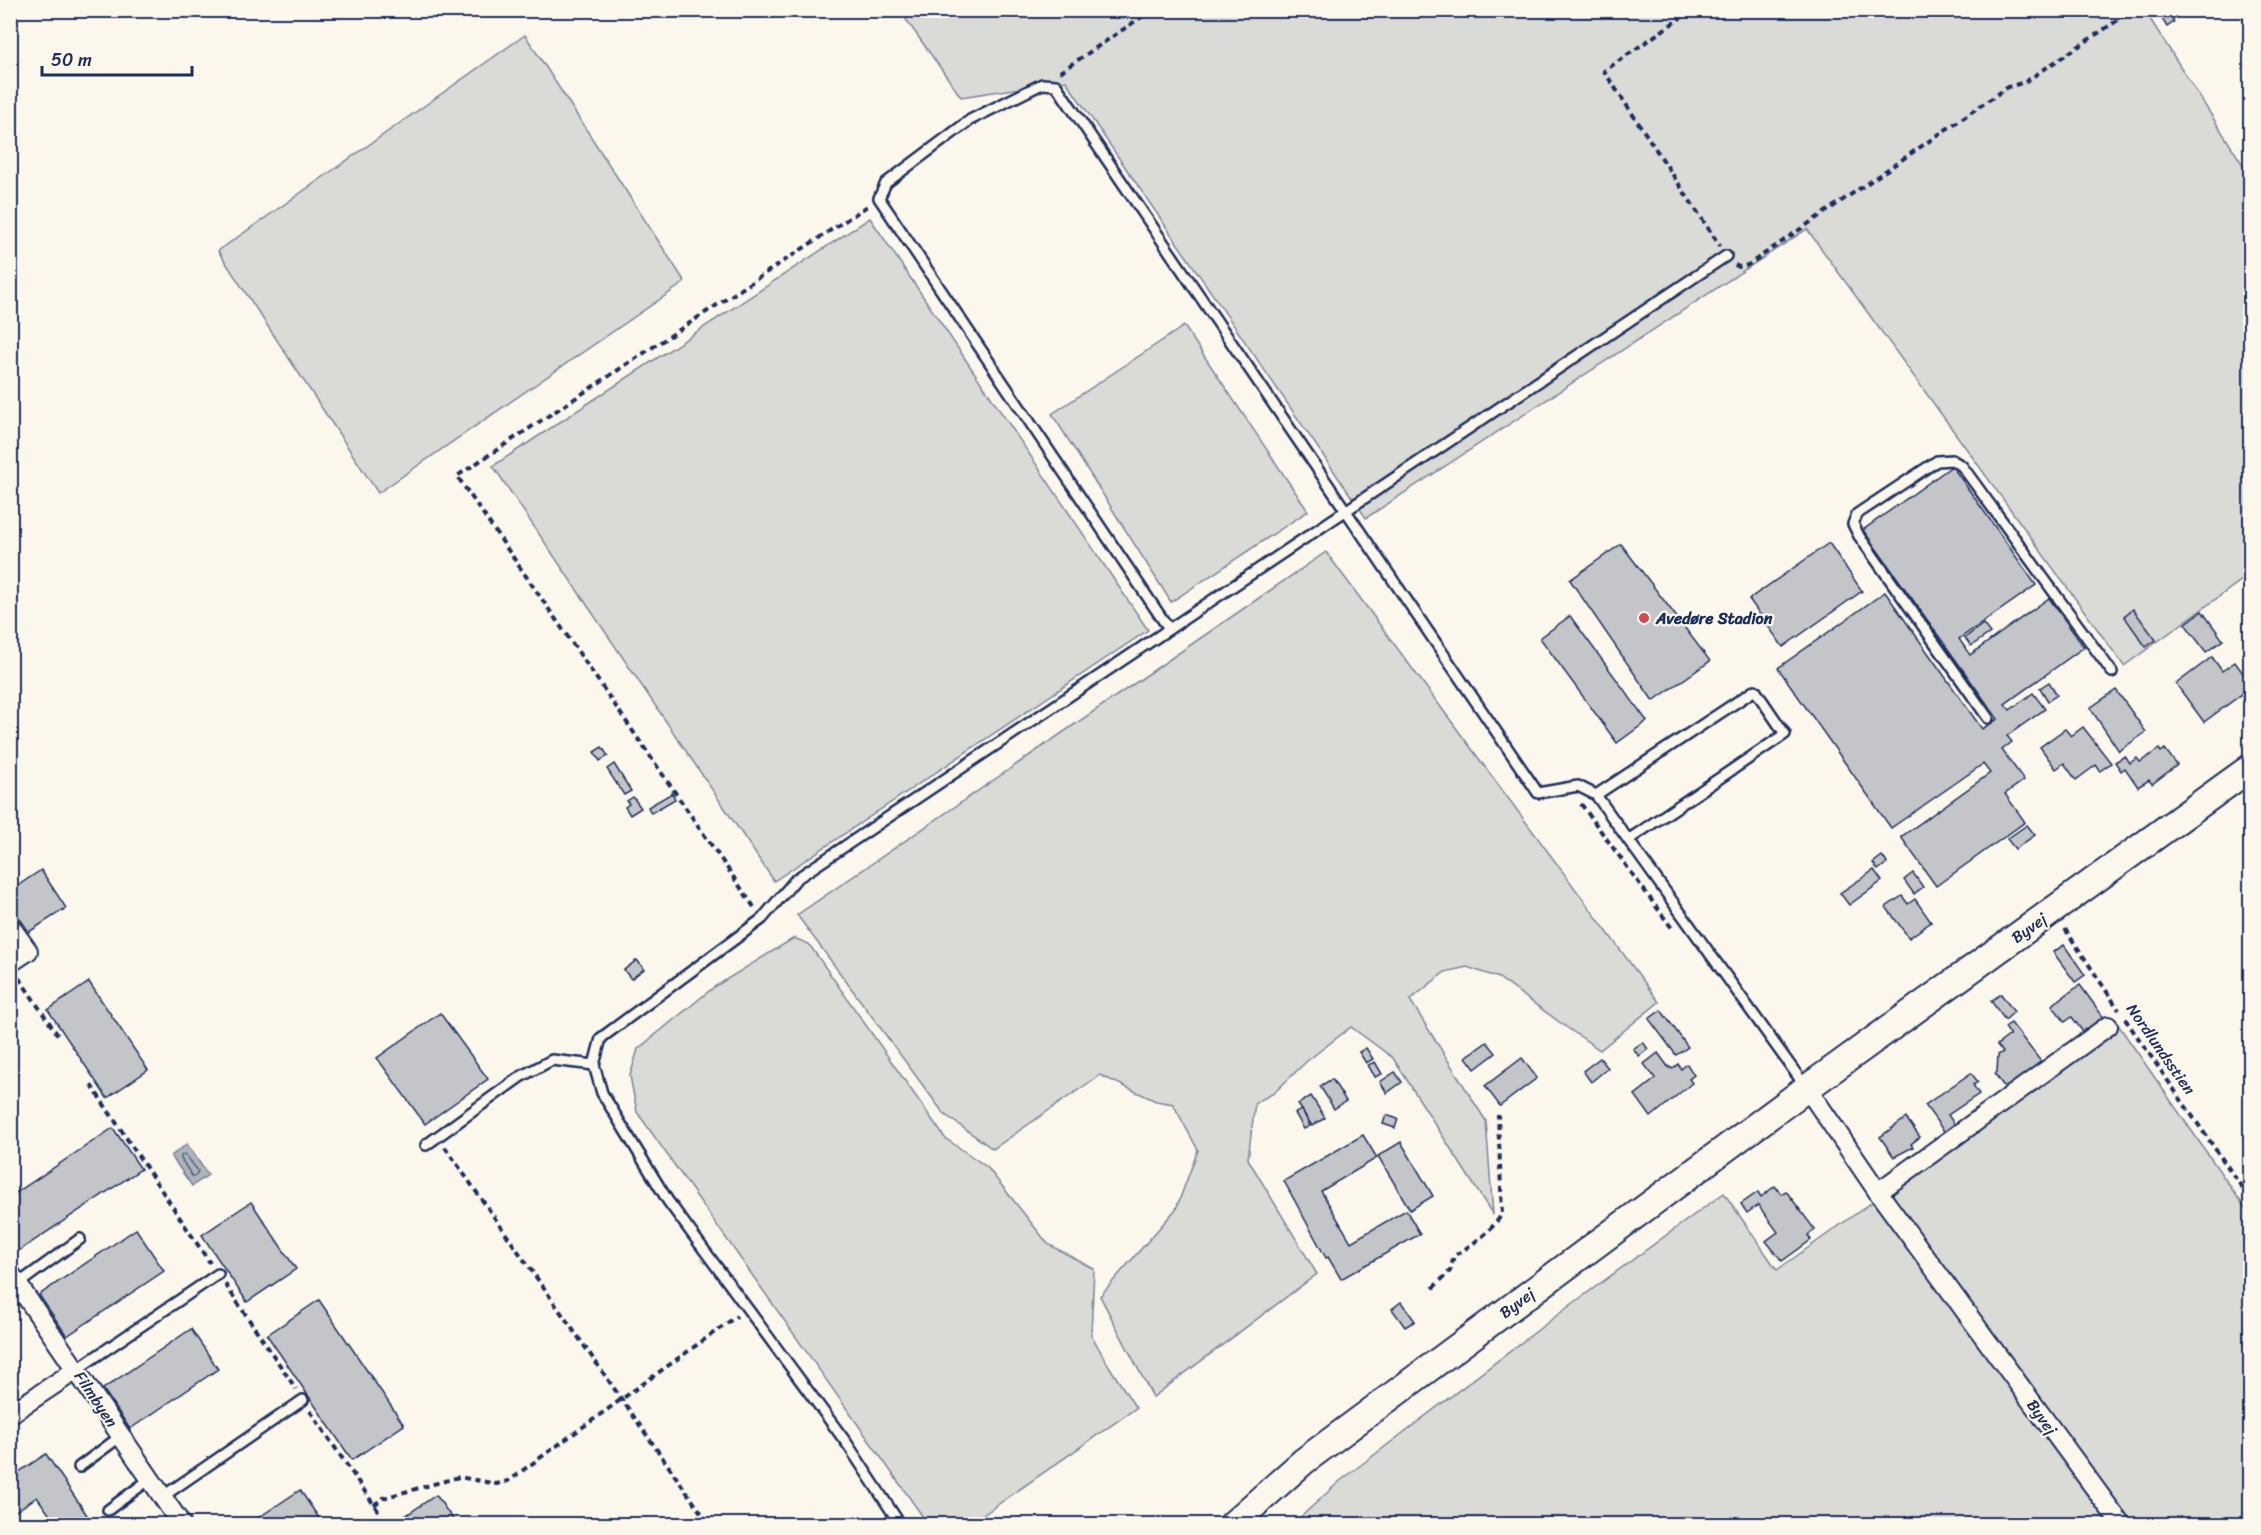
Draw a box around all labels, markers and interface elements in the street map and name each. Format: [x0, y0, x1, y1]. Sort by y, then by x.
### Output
scale bar [42, 39, 192, 77]
text: 50 m [51, 44, 92, 76]
place label: Avedøre Stadion [1655, 604, 1773, 633]
marker: Avedøre Stadion [1637, 611, 1651, 625]
street label: Byvej [2005, 904, 2054, 951]
street label: Nordlundsstien [2119, 997, 2204, 1101]
street label: Byvej [1493, 1279, 1542, 1326]
street label: Filmbyen [66, 1364, 126, 1434]
street label: Byvej [2019, 1393, 2066, 1442]

